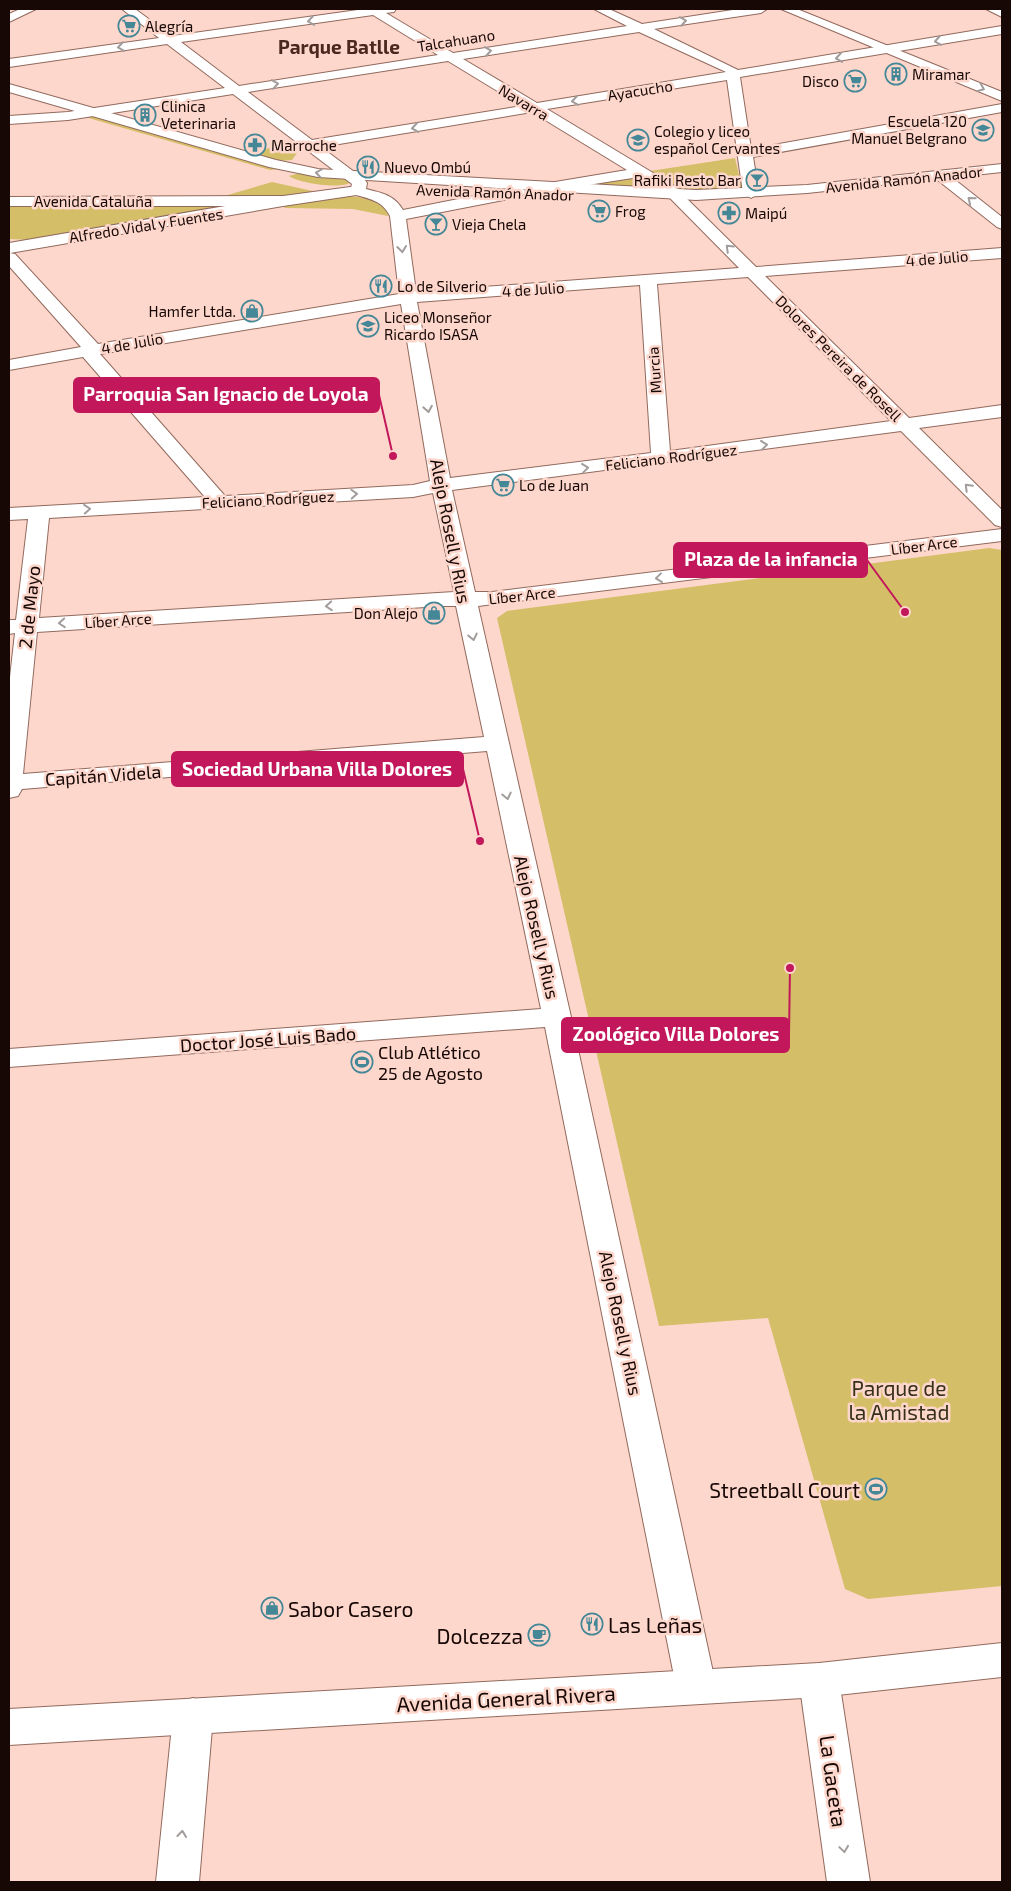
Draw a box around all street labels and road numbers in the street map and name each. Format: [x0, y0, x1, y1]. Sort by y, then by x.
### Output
street label: Talcahuano [416, 25, 496, 55]
street label: Ayacucho [606, 76, 674, 104]
street label: Navarra [496, 80, 552, 124]
street label: Avenida Ramón Anador [825, 162, 983, 196]
street label: Avenida Ramón Anador [416, 180, 574, 204]
street label: Avenida Cataluña [34, 192, 152, 210]
street label: Alfredo Vidal y Fuentes [68, 204, 224, 246]
street label: 4 de Julio [905, 246, 969, 270]
street label: 4 de Julio [501, 278, 565, 300]
street label: Dolores Pereira de Rosell [772, 291, 906, 425]
street label: 4 de Julio [100, 329, 164, 357]
street label: Murcia [643, 346, 665, 394]
street label: Feliciano Rodríguez [604, 440, 738, 474]
street label: Alejo Rosell y Rius [426, 457, 476, 605]
street label: Feliciano Rodríguez [201, 487, 335, 511]
street label: Líber Arce [890, 532, 958, 558]
street label: 2 de Mayo [14, 564, 44, 650]
street label: Líber Arce [488, 583, 556, 607]
street label: Líber Arce [84, 609, 152, 631]
street label: Capitán Videla [44, 760, 162, 790]
street label: Alejo Rosell y Rius [510, 853, 564, 1001]
street label: Doctor José Luis Bado [179, 1022, 357, 1056]
street label: Alejo Rosell y Rius [595, 1249, 647, 1397]
street label: Avenida General Rivera [396, 1680, 616, 1716]
street label: La Gaceta [815, 1733, 853, 1829]

